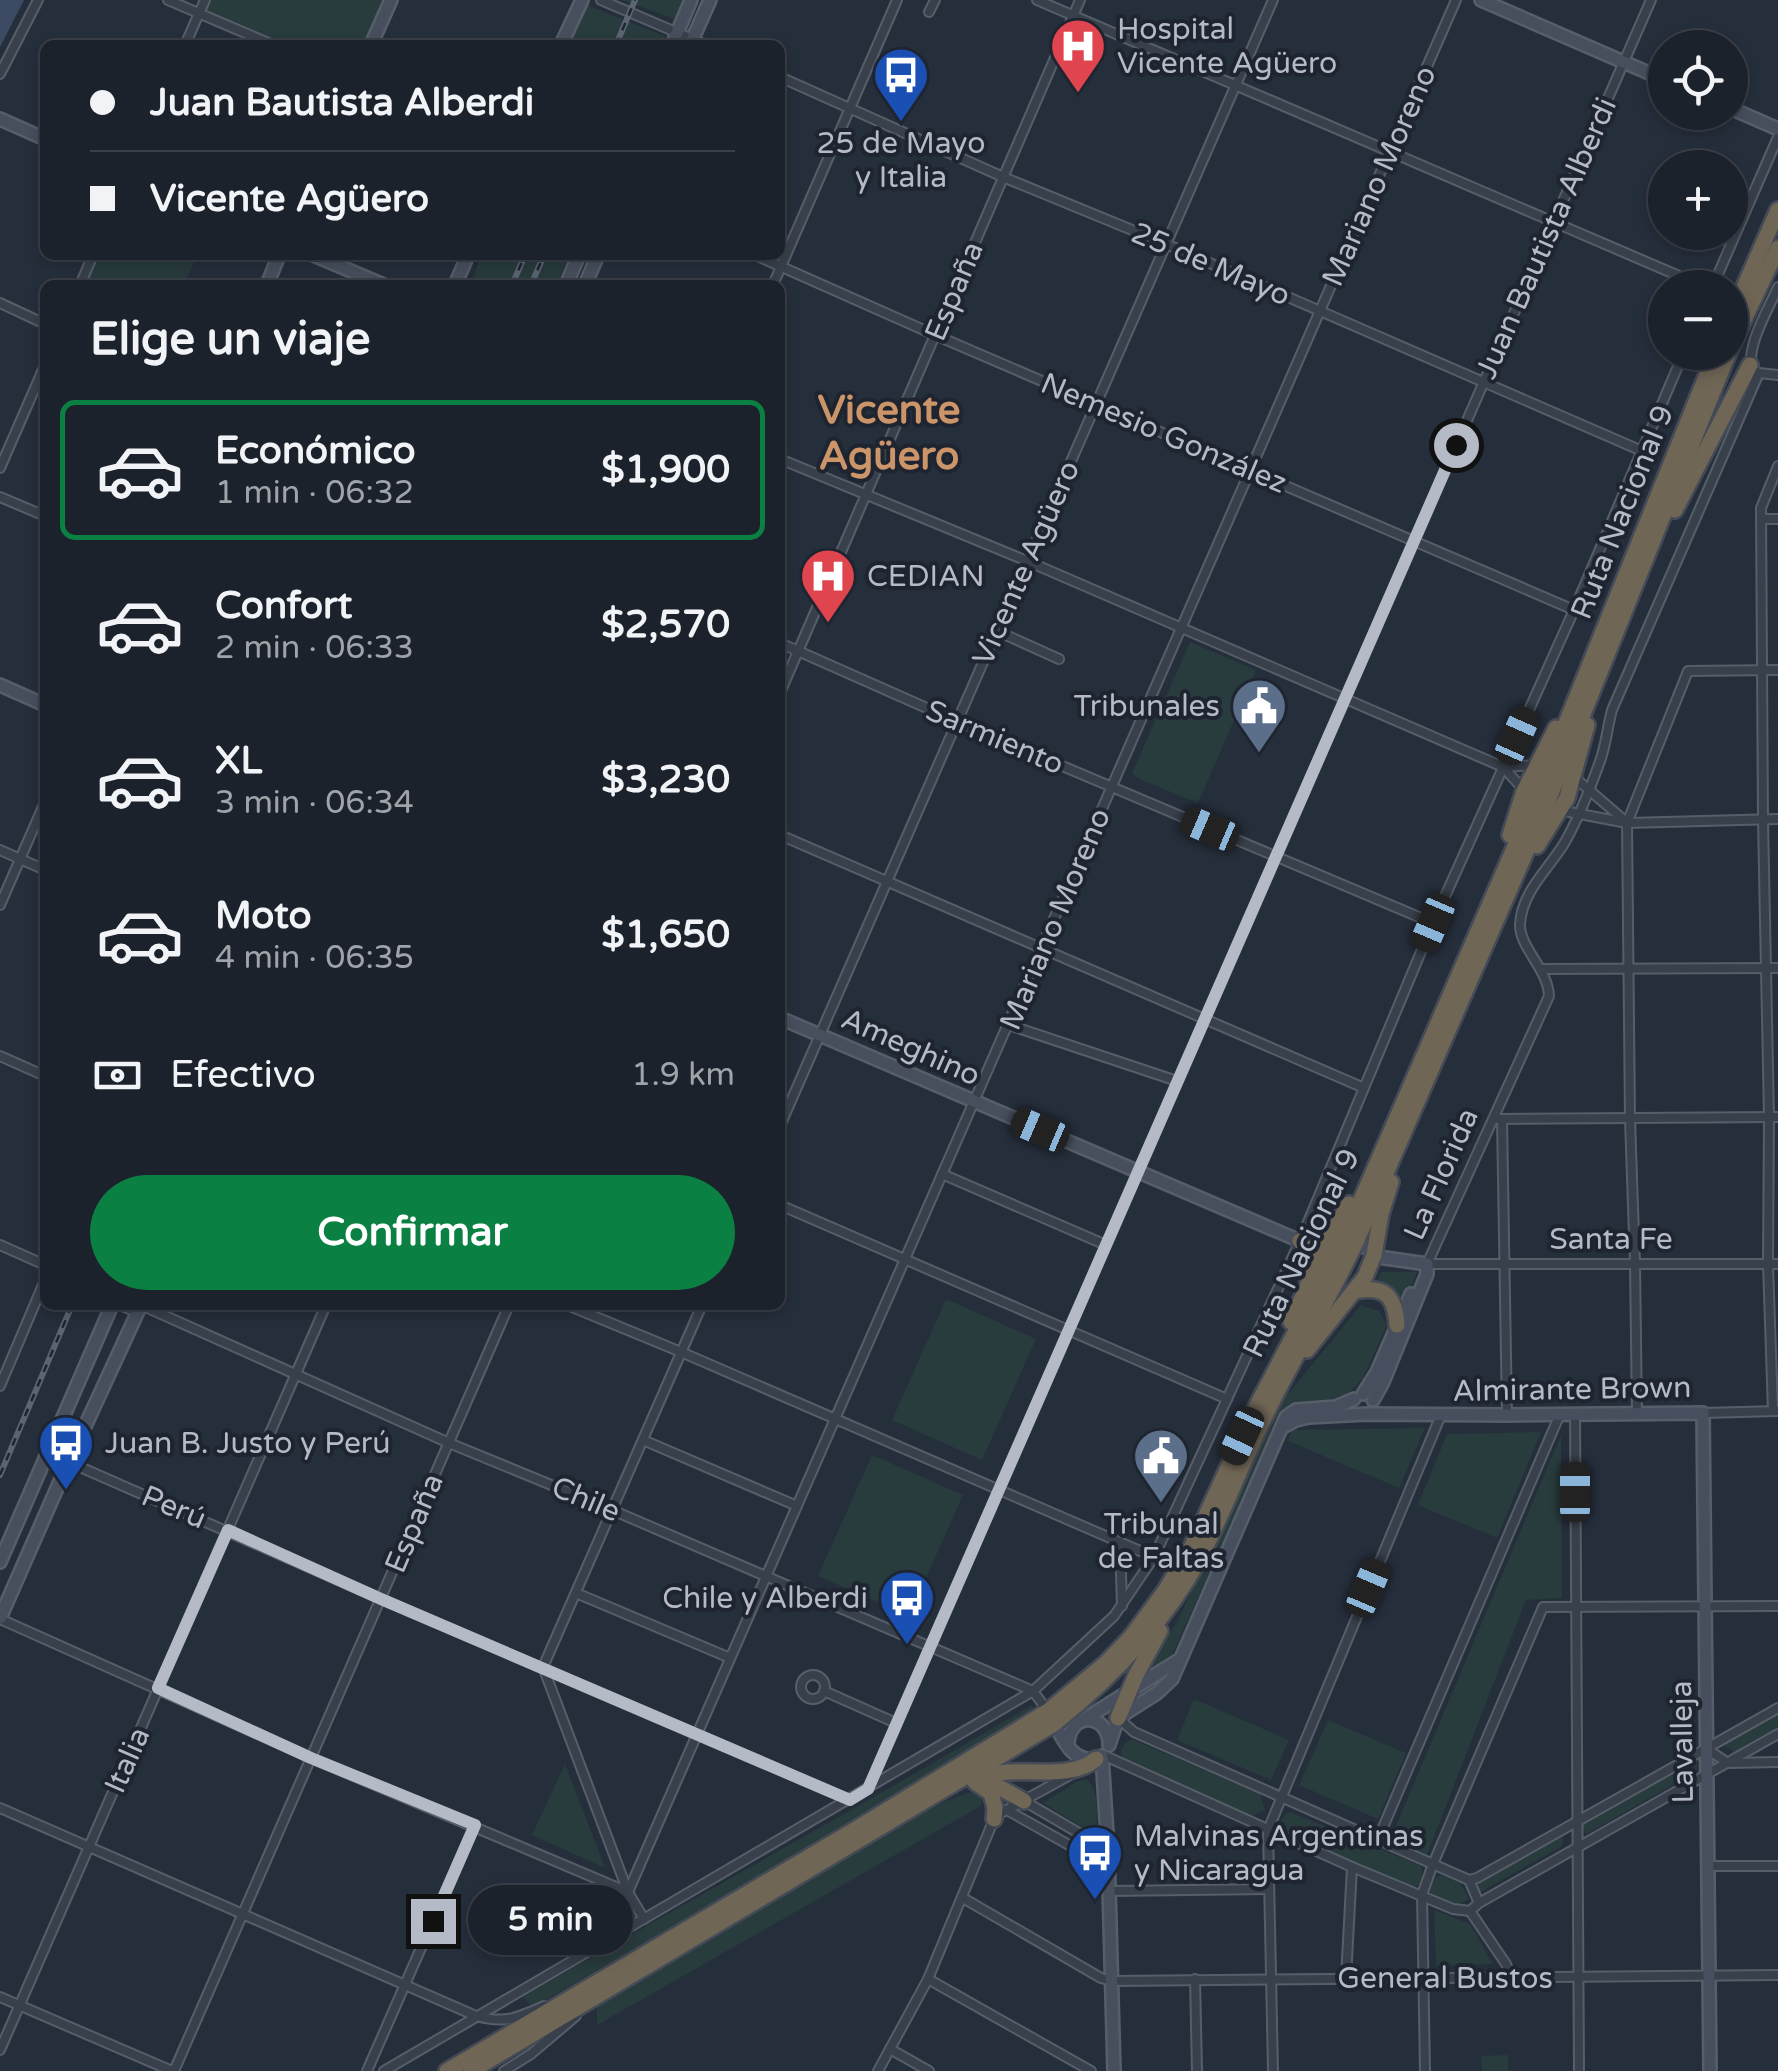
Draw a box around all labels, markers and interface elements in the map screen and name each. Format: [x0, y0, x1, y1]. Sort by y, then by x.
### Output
place label: Hospital Vicente Agüero [1117, 11, 1337, 82]
hospital icon: Hospital Vicente Agüero [1048, 16, 1108, 95]
map controls [1648, 30, 1748, 370]
button: locate [1648, 30, 1748, 130]
bus stop icon: 25 de Mayo y Italia [871, 45, 931, 124]
street label: Mariano Moreno [1314, 60, 1445, 292]
text: Juan Bautista Alberdi [150, 80, 534, 126]
street label: Juan Bautista Alberdi [1468, 92, 1625, 384]
place label: 25 de Mayo y Italia [817, 125, 985, 196]
button: + [1648, 150, 1748, 250]
text: Vicente Agüero [150, 176, 429, 222]
street label: 25 de Mayo [1126, 214, 1296, 314]
street label: España [917, 236, 992, 346]
button: − [1648, 270, 1748, 370]
text: Elige un viaje [90, 313, 370, 367]
street label: Nemesio González [1035, 365, 1292, 502]
district label: Vicente Agüero [818, 386, 960, 480]
street label: Ruta Nacional 9 [1563, 400, 1682, 625]
route start [1434, 423, 1479, 468]
icon: car [95, 425, 185, 515]
text: Económico [215, 428, 416, 474]
text: $1,900 [601, 447, 730, 493]
street label: Vicente Agüero [965, 455, 1088, 671]
text: 1 min · 06:32 [215, 474, 414, 512]
hospital icon: CEDIAN [798, 546, 858, 625]
place label: CEDIAN [867, 558, 985, 595]
icon: car [95, 580, 185, 670]
text: Confort [215, 583, 352, 629]
text: $2,570 [601, 602, 730, 648]
text: 2 min · 06:33 [215, 629, 414, 667]
public building icon: Tribunales [1229, 676, 1289, 755]
place label: Tribunales [1073, 688, 1220, 725]
street label: Sarmiento [920, 692, 1069, 783]
car [1491, 702, 1543, 770]
icon: car [95, 735, 185, 825]
text: XL [215, 738, 262, 784]
text: $3,230 [601, 757, 730, 803]
text: 3 min · 06:34 [215, 784, 414, 822]
street label: Mariano Moreno [992, 803, 1119, 1036]
car [1177, 803, 1243, 855]
icon: car [95, 890, 185, 980]
car [1407, 890, 1459, 956]
text: Moto [215, 893, 311, 939]
text: $1,650 [601, 912, 730, 958]
text: 4 min · 06:35 [215, 939, 414, 977]
street label: Ameghino [836, 1000, 986, 1094]
icon: cash [90, 1048, 145, 1103]
text: Efectivo [170, 1052, 316, 1098]
text: 1.9 km [631, 1056, 735, 1094]
street label: La Florida [1396, 1103, 1487, 1246]
car [1007, 1104, 1073, 1156]
street label: Ruta Nacional 9 [1235, 1143, 1368, 1364]
button: Confirmar [90, 1175, 735, 1290]
street label: Santa Fe [1549, 1221, 1673, 1258]
street label: Almirante Brown [1452, 1369, 1692, 1410]
car [1216, 1402, 1268, 1470]
bus stop icon: Juan B. Justo y Perú [36, 1413, 96, 1492]
place label: Juan B. Justo y Perú [105, 1425, 391, 1462]
public building icon: Tribunal de Faltas [1131, 1426, 1191, 1505]
car [1560, 1462, 1590, 1522]
street label: España [377, 1468, 452, 1578]
street label: Chile [546, 1469, 626, 1530]
street label: Perú [136, 1477, 212, 1537]
place label: Tribunal de Faltas [1098, 1506, 1224, 1577]
car [1342, 1555, 1394, 1621]
bus stop icon: Chile y Alberdi [877, 1568, 937, 1647]
place label: Chile y Alberdi [662, 1580, 868, 1617]
street label: Lavalleja [1663, 1680, 1702, 1804]
street label: Italia [97, 1721, 158, 1799]
place label: Malvinas Argentinas y Nicaragua [1134, 1818, 1424, 1889]
bus stop icon: Malvinas Argentinas y Nicaragua [1065, 1823, 1125, 1902]
callout: 5 min [468, 1886, 633, 1956]
route end [411, 1899, 456, 1944]
text: 5 min [508, 1901, 593, 1939]
street label: General Bustos [1337, 1960, 1553, 1997]

